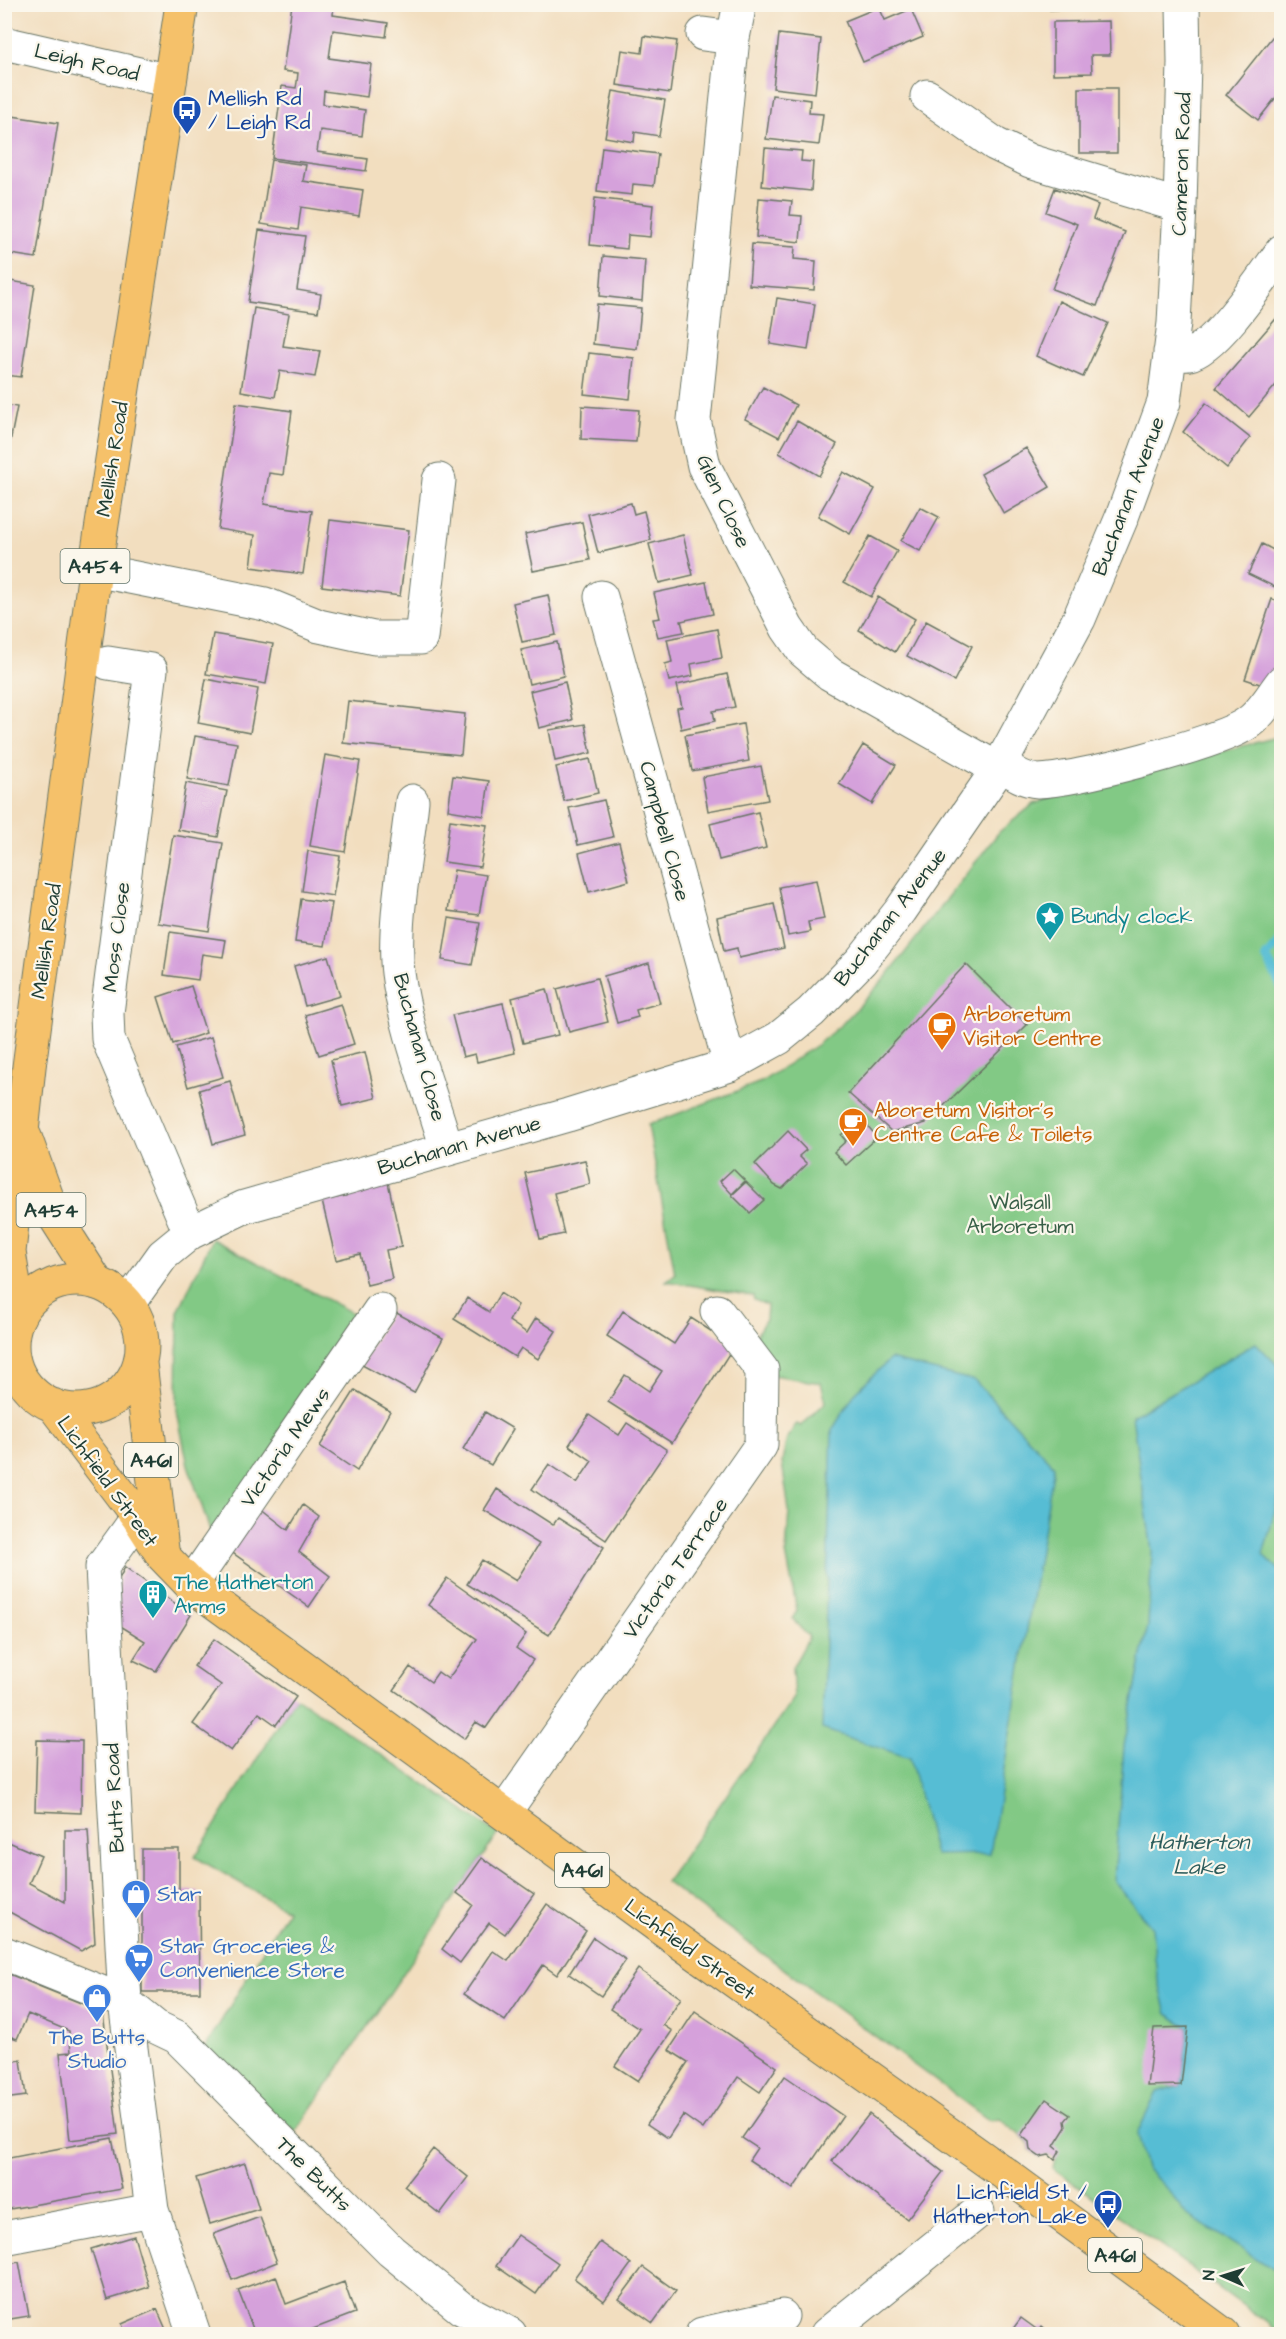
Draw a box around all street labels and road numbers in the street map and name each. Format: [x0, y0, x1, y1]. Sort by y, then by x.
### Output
street label: Leigh Road [31, 36, 142, 91]
street label: Cameron Road [1164, 91, 1199, 236]
street label: Mellish Road [89, 399, 136, 519]
street label: Buchanan Avenue [1085, 412, 1172, 580]
street label: Glen Close [689, 450, 758, 553]
road number: A454 [60, 549, 130, 583]
street label: Campbell Close [631, 758, 697, 905]
street label: Buchanan Avenue [827, 842, 954, 993]
street label: Moss Close [95, 880, 138, 994]
street label: Mellish Road [24, 881, 69, 1001]
street label: Buchanan Close [386, 970, 453, 1124]
street label: Buchanan Avenue [374, 1108, 544, 1183]
road number: A454 [16, 1193, 86, 1227]
street label: Victoria Mews [233, 1382, 337, 1513]
street label: Lichfield Street [50, 1410, 165, 1553]
road number: A461 [124, 1443, 178, 1477]
street label: Victoria Terrace [616, 1492, 735, 1645]
street label: Butts Road [97, 1742, 132, 1854]
road number: A461 [555, 1853, 609, 1887]
street label: Lichfield Street [618, 1892, 762, 2007]
street label: The Butts [269, 2130, 358, 2219]
road number: A461 [1088, 2238, 1142, 2272]

